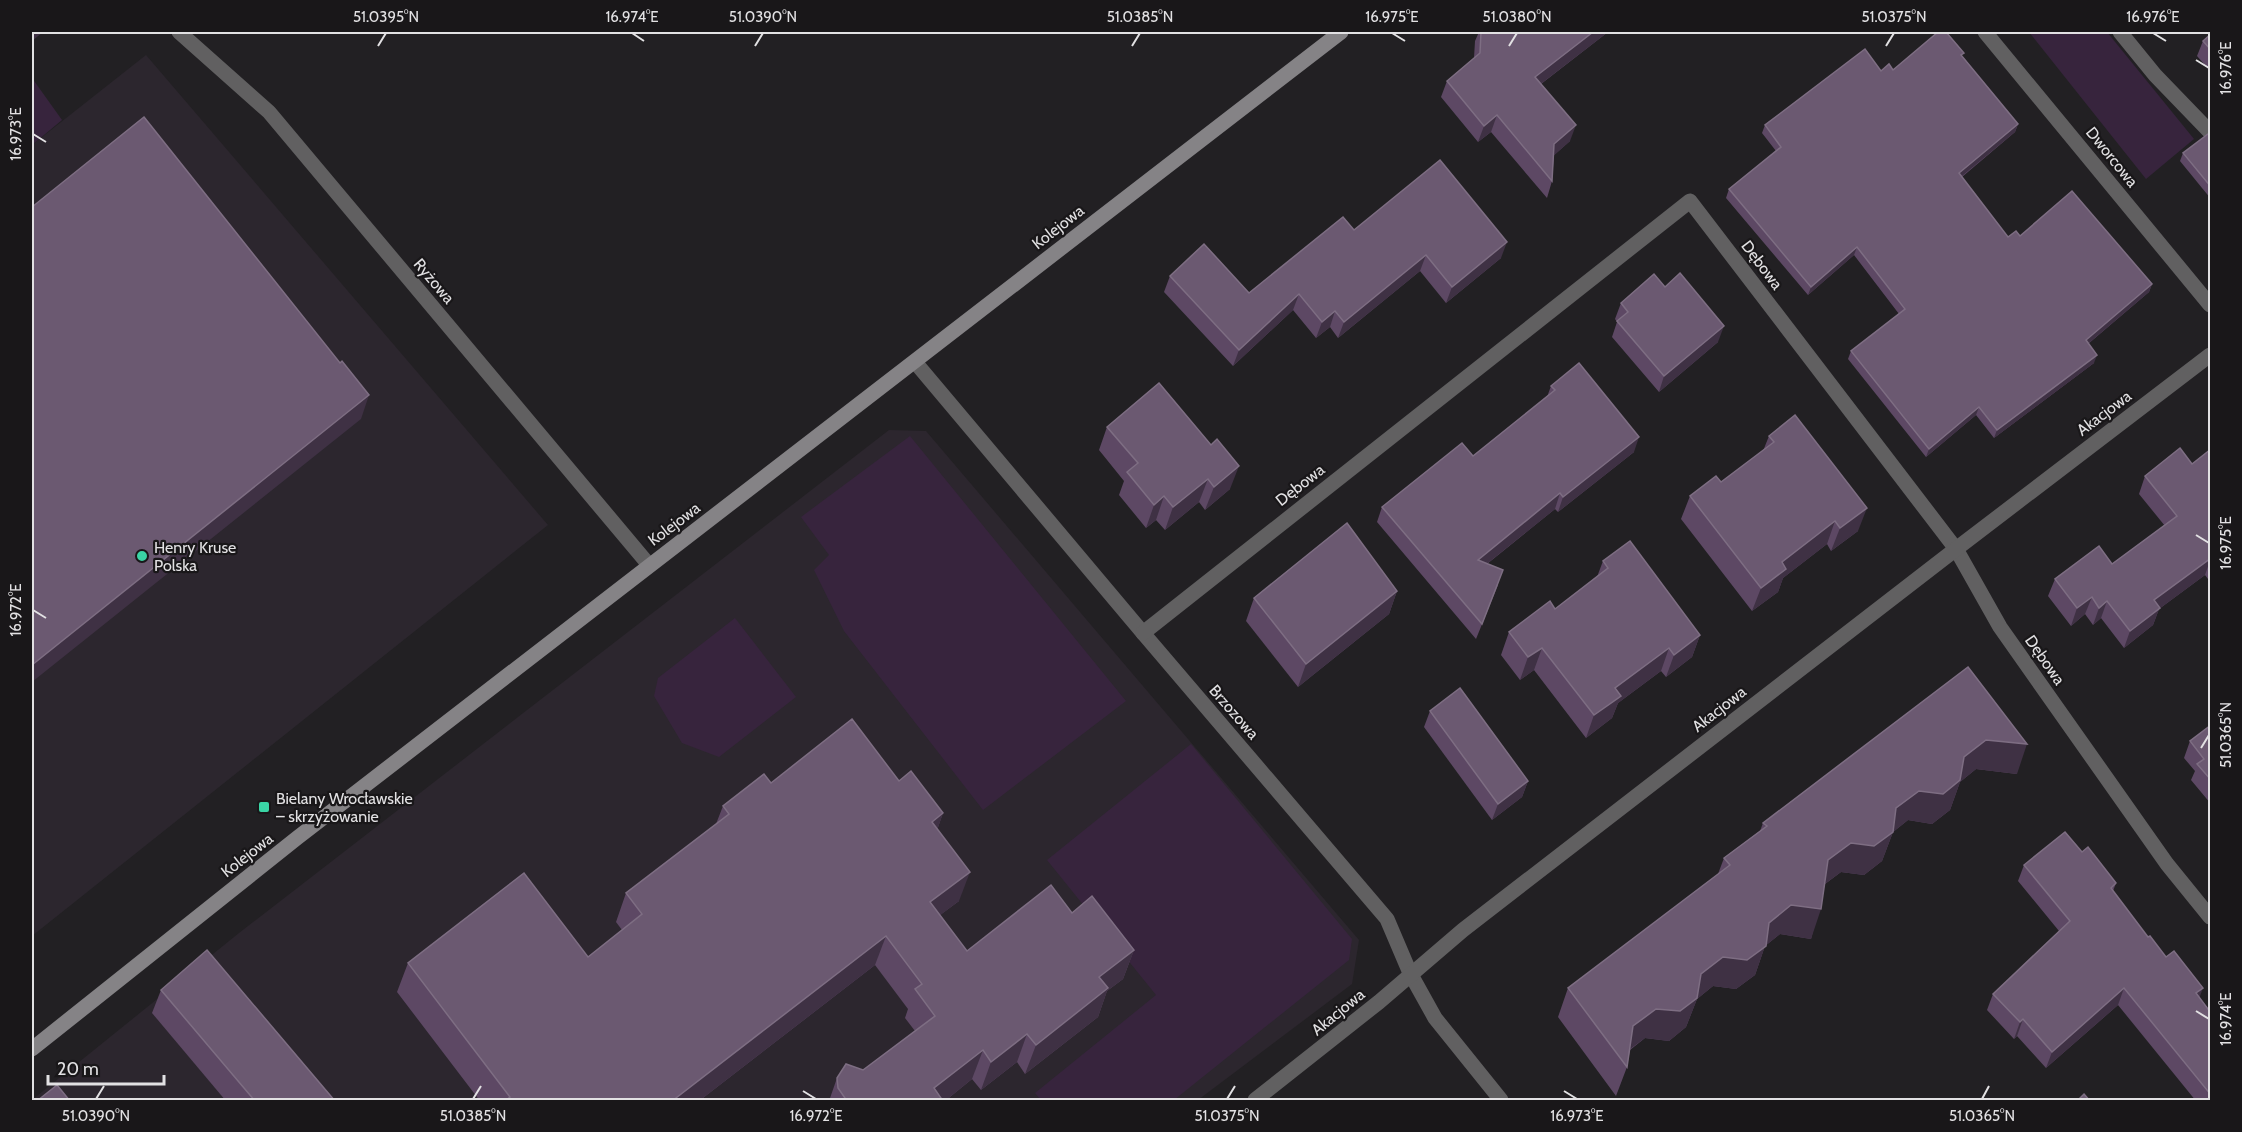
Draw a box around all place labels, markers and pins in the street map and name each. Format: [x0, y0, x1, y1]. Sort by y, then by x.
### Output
place label: Henry Kruse Polska [154, 538, 236, 575]
marker: Henry Kruse Polska [135, 549, 149, 563]
place label: Bielany Wrocławskie – skrzyżowanie [276, 789, 413, 826]
marker: Bielany Wrocławskie – skrzyżowanie [257, 800, 271, 814]

